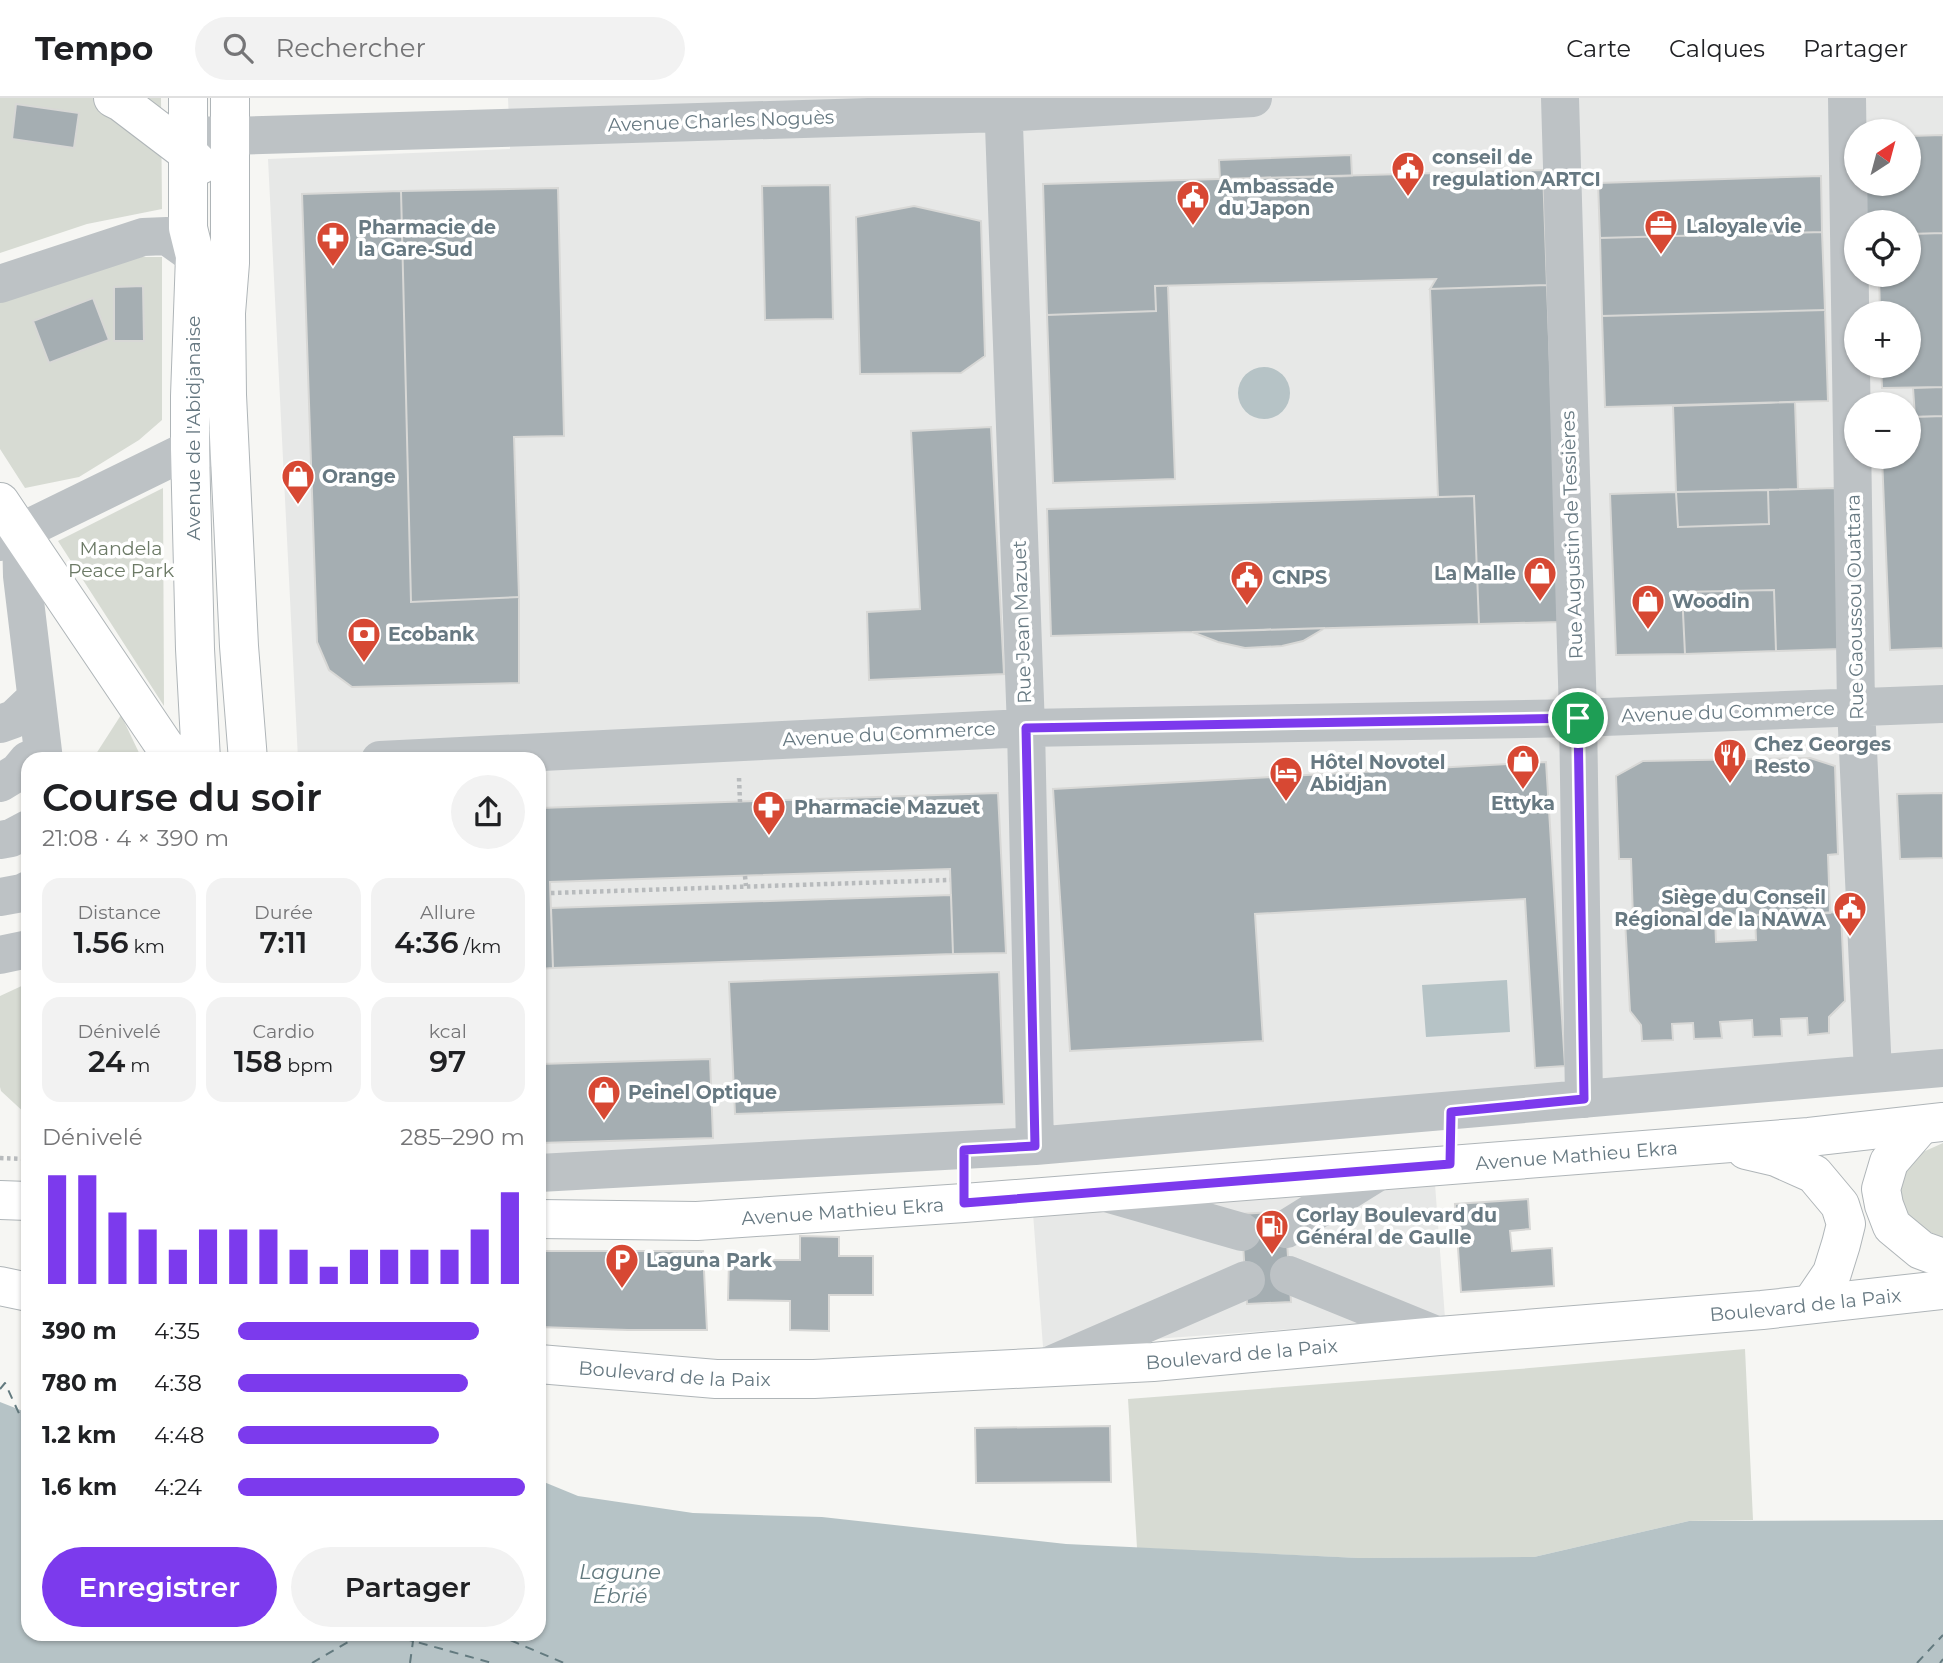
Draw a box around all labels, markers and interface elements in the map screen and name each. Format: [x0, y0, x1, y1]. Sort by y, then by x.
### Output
search box [195, 17, 685, 80]
text: Tempo [35, 28, 153, 68]
icon: search [219, 29, 257, 67]
text: Rechercher [275, 32, 426, 64]
text: Carte [1566, 34, 1631, 63]
text: Calques [1669, 34, 1765, 63]
text: Partager [1803, 34, 1908, 63]
street label: Avenue Charles Noguès [607, 106, 835, 136]
north arrow [1844, 119, 1922, 196]
map controls [1844, 119, 1921, 469]
place label: conseil de regulation ARTCI [1432, 146, 1601, 191]
public building icon: conseil de regulation ARTCI [1389, 149, 1427, 198]
place label: Ambassade du Japon [1217, 175, 1334, 220]
public building icon: Ambassade du Japon [1174, 178, 1212, 227]
office icon: Laloyale vie [1642, 207, 1680, 256]
button: locate [1844, 210, 1921, 287]
place label: Laloyale vie [1686, 215, 1802, 238]
place label: Pharmacie de la Gare-Sud [358, 216, 496, 261]
pharmacy icon: Pharmacie de la Gare-Sud [314, 219, 352, 268]
button: + [1844, 301, 1921, 378]
street label: Avenue de l'Abidjanaise [182, 316, 205, 540]
button: − [1844, 392, 1921, 469]
street label: Rue Augustin de Tessières [1556, 410, 1588, 660]
shop icon: Orange [279, 457, 317, 506]
place label: Orange [322, 465, 396, 488]
street label: Rue Gaoussou Ouattara [1842, 494, 1868, 720]
park label: Mandela Peace Park [68, 537, 175, 582]
street label: Rue Jean Mazuet [1008, 540, 1036, 704]
shop icon: La Malle [1521, 554, 1559, 603]
public building icon: CNPS [1228, 558, 1266, 607]
place label: La Malle [1434, 562, 1516, 585]
place label: CNPS [1272, 566, 1327, 589]
shop icon: Woodin [1629, 582, 1667, 631]
place label: Woodin [1672, 590, 1750, 613]
bank icon: Ecobank [345, 615, 383, 664]
place label: Ecobank [388, 623, 475, 646]
pin [1548, 688, 1608, 748]
street label: Avenue du Commerce [1621, 697, 1835, 727]
icon: arrive [1559, 699, 1597, 737]
street label: Avenue du Commerce [782, 717, 996, 751]
place label: Chez Georges Resto [1754, 733, 1891, 778]
restaurant icon: Chez Georges Resto [1711, 736, 1749, 785]
shop icon: Ettyka [1504, 742, 1542, 791]
place label: Hôtel Novotel Abidjan [1309, 751, 1446, 796]
hotel icon: Hôtel Novotel Abidjan [1267, 754, 1305, 803]
text: Course du soir [42, 774, 322, 821]
button: share [451, 775, 525, 849]
pharmacy icon: Pharmacie Mazuet [750, 788, 788, 837]
place label: Ettyka [1491, 792, 1555, 815]
place label: Pharmacie Mazuet [794, 796, 980, 819]
text: 21:08 · 4 × 390 m [42, 824, 229, 852]
place label: Siège du Conseil Régional de la NAWA [1614, 886, 1826, 931]
public building icon: Siège du Conseil Régional de la NAWA [1831, 889, 1869, 938]
text: Distance [77, 901, 161, 924]
text: Durée [254, 901, 313, 924]
text: Allure [420, 901, 476, 924]
text: 1.56 [73, 924, 129, 961]
text: 7:11 [260, 924, 307, 961]
text: 4:36 [394, 924, 459, 961]
text: km [129, 935, 165, 958]
text: /km [459, 935, 501, 958]
text: Dénivelé [78, 1020, 161, 1043]
text: Cardio [253, 1020, 314, 1043]
text: kcal [429, 1020, 467, 1043]
text: 24 [88, 1043, 125, 1080]
text: 158 [234, 1043, 282, 1080]
text: 97 [429, 1043, 466, 1080]
text: m [125, 1054, 150, 1077]
text: bpm [282, 1054, 333, 1077]
shop icon: Peinel Optique [585, 1073, 623, 1122]
place label: Peinel Optique [628, 1081, 777, 1104]
text: Dénivelé [42, 1123, 143, 1151]
text: 285–290 m [400, 1123, 525, 1151]
street label: Avenue Mathieu Ekra [1474, 1136, 1679, 1175]
street label: Avenue Mathieu Ekra [741, 1193, 945, 1229]
place label: Corlay Boulevard du Général de Gaulle [1296, 1204, 1497, 1249]
fuel station icon: Corlay Boulevard du Général de Gaulle [1253, 1207, 1291, 1256]
parking icon: Laguna Park [603, 1241, 641, 1290]
place label: Laguna Park [646, 1249, 772, 1272]
street label: Boulevard de la Paix [1709, 1283, 1902, 1326]
text: 390 m [42, 1317, 117, 1345]
text: 4:35 [154, 1317, 200, 1345]
street label: Boulevard de la Paix [1145, 1334, 1338, 1374]
street label: Boulevard de la Paix [578, 1356, 771, 1391]
text: 780 m [42, 1369, 117, 1397]
text: 4:38 [154, 1369, 202, 1397]
text: 1.2 km [42, 1421, 116, 1449]
text: 4:48 [154, 1421, 204, 1449]
text: 1.6 km [42, 1473, 117, 1501]
text: 4:24 [154, 1473, 202, 1501]
button: Enregistrer [42, 1547, 277, 1627]
button: Partager [291, 1547, 525, 1627]
water label: Lagune Ébrié [579, 1559, 661, 1608]

